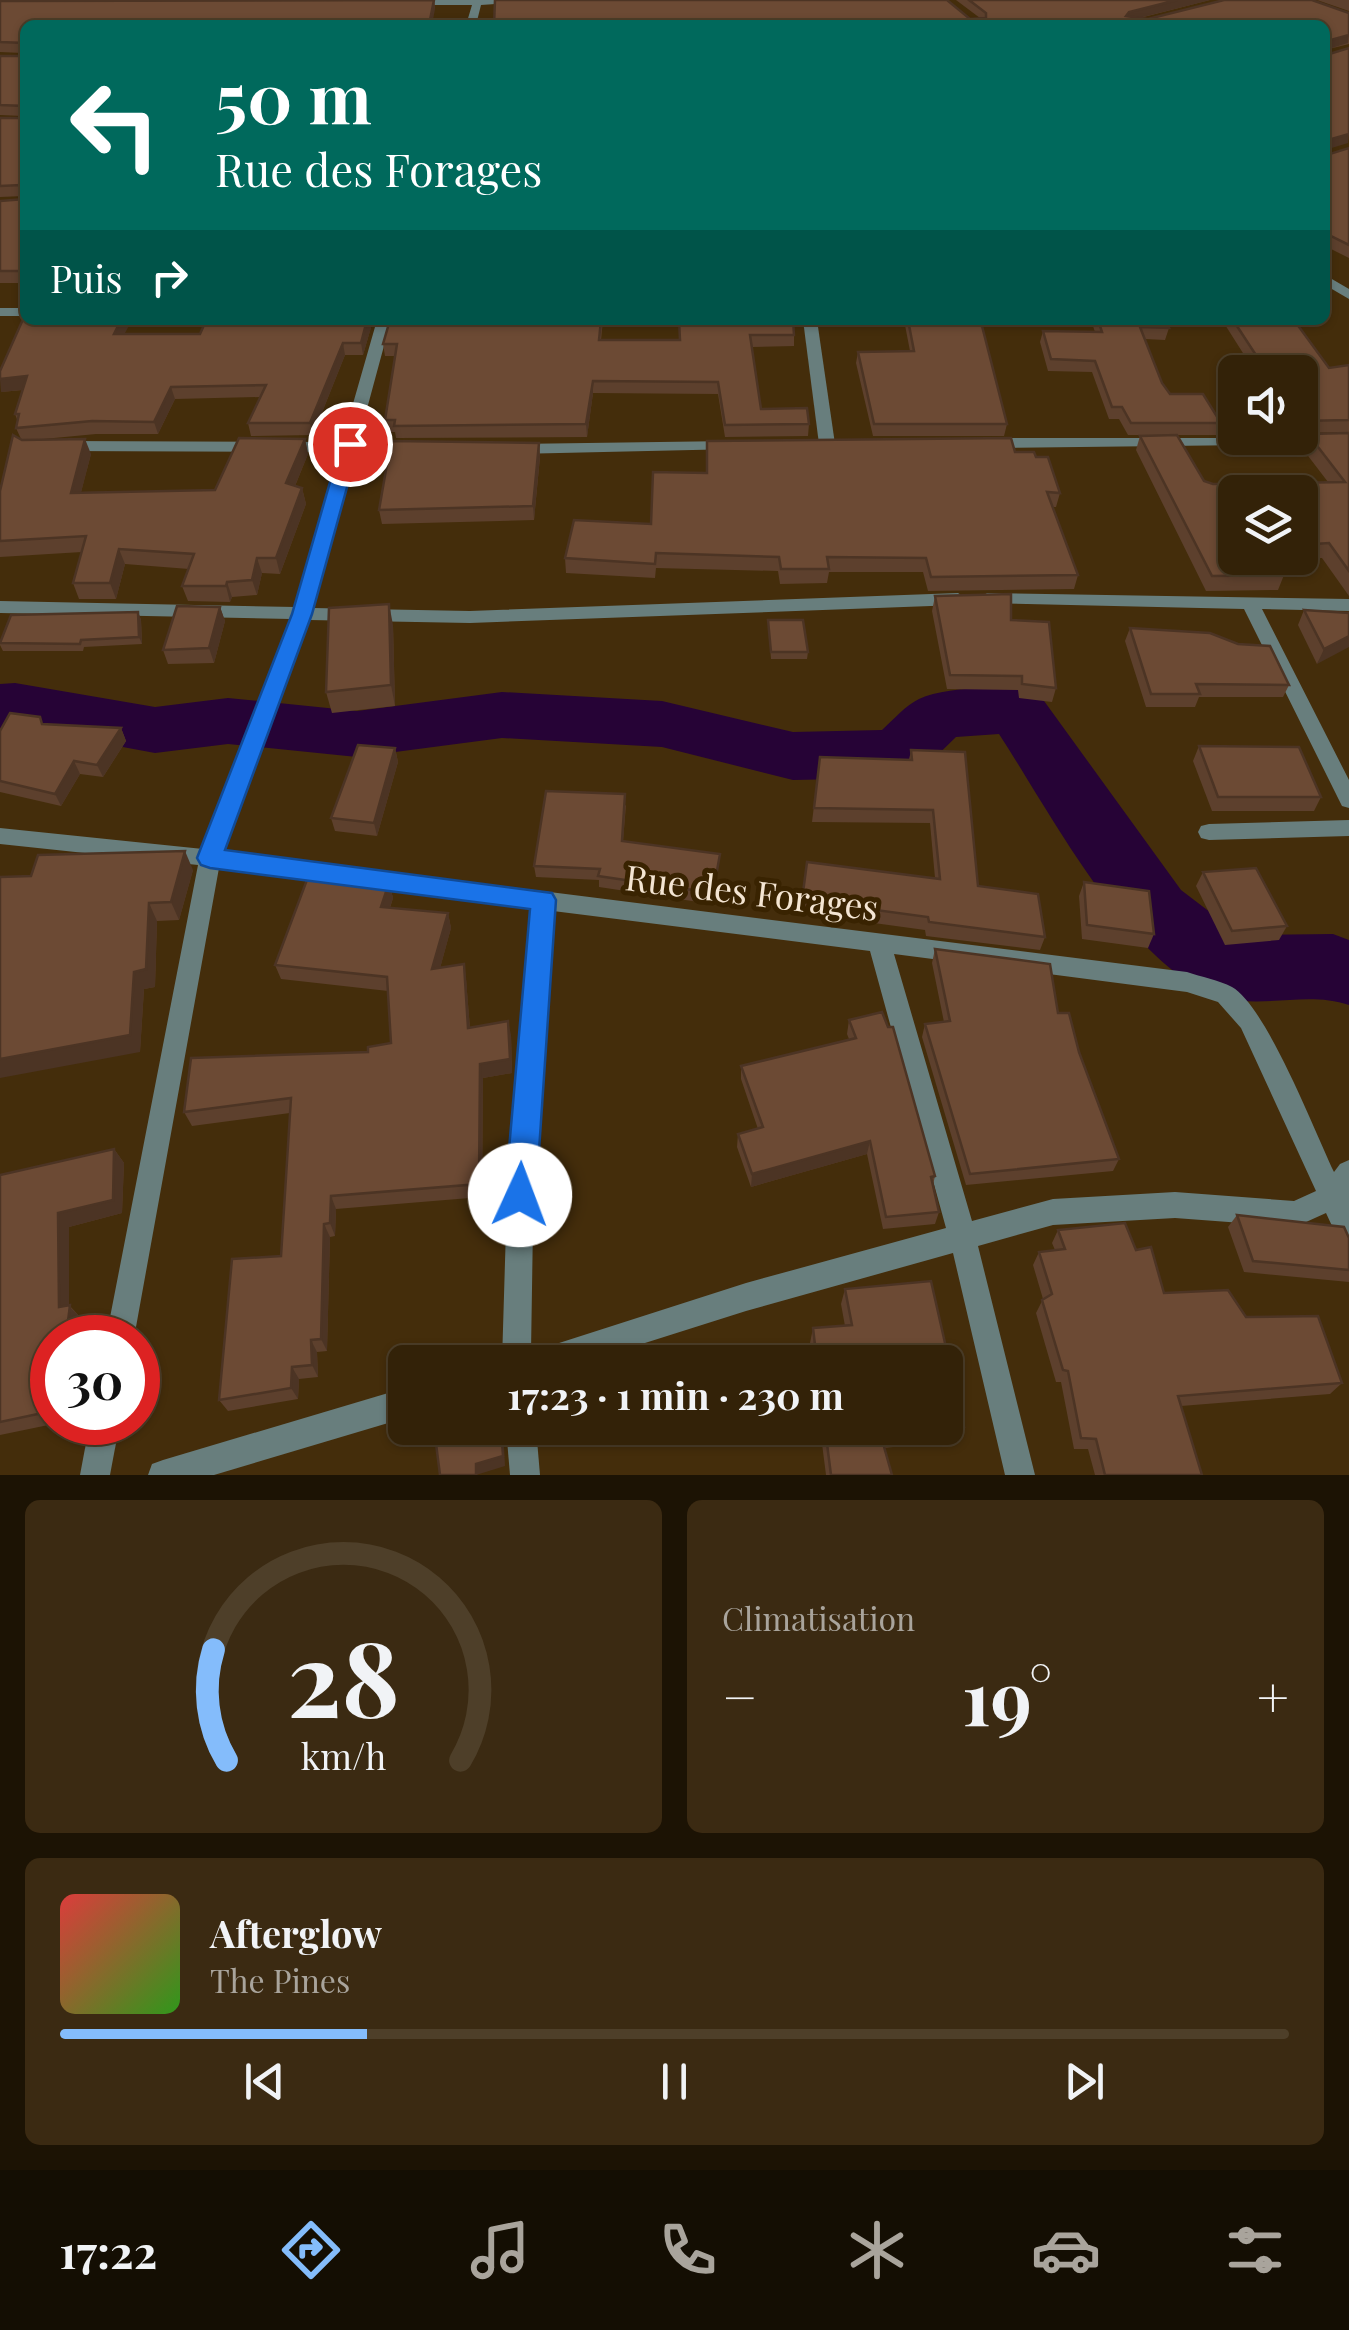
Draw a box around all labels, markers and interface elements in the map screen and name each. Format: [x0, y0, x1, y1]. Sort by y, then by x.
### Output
text: 50 m [215, 48, 372, 142]
icon: left [50, 60, 180, 190]
text: Rue des Forages [215, 138, 542, 198]
icon: right [142, 250, 197, 305]
text: Puis [50, 252, 122, 303]
map controls [1218, 355, 1318, 575]
button: sound [1218, 355, 1318, 455]
pin [308, 402, 393, 487]
icon: arrive [323, 417, 378, 472]
button: layers [1218, 475, 1318, 575]
street label: Rue des Forages [623, 852, 881, 930]
position arrow [468, 1143, 572, 1247]
speed limit sign: 30 [30, 1315, 160, 1445]
text: 17:23 · 1 min · 230 m [507, 1369, 844, 1420]
text: Climatisation [722, 1596, 915, 1639]
text: 28 [287, 1605, 400, 1744]
text: 19° [962, 1645, 1052, 1745]
text: − [722, 1658, 758, 1732]
text: + [1257, 1658, 1289, 1732]
text: km/h [301, 1731, 386, 1779]
text: Afterglow [210, 1907, 382, 1958]
text: The Pines [210, 1958, 350, 2001]
icon: previous [237, 2054, 292, 2109]
icon: pause [647, 2054, 702, 2109]
icon: next [1057, 2054, 1112, 2109]
icon: directions [276, 2215, 346, 2285]
icon: music [465, 2215, 535, 2285]
icon: phone [653, 2215, 723, 2285]
icon: climate [842, 2215, 912, 2285]
icon: car [1031, 2215, 1101, 2285]
icon: filters [1220, 2215, 1290, 2285]
text: 17:22 [59, 2220, 157, 2280]

